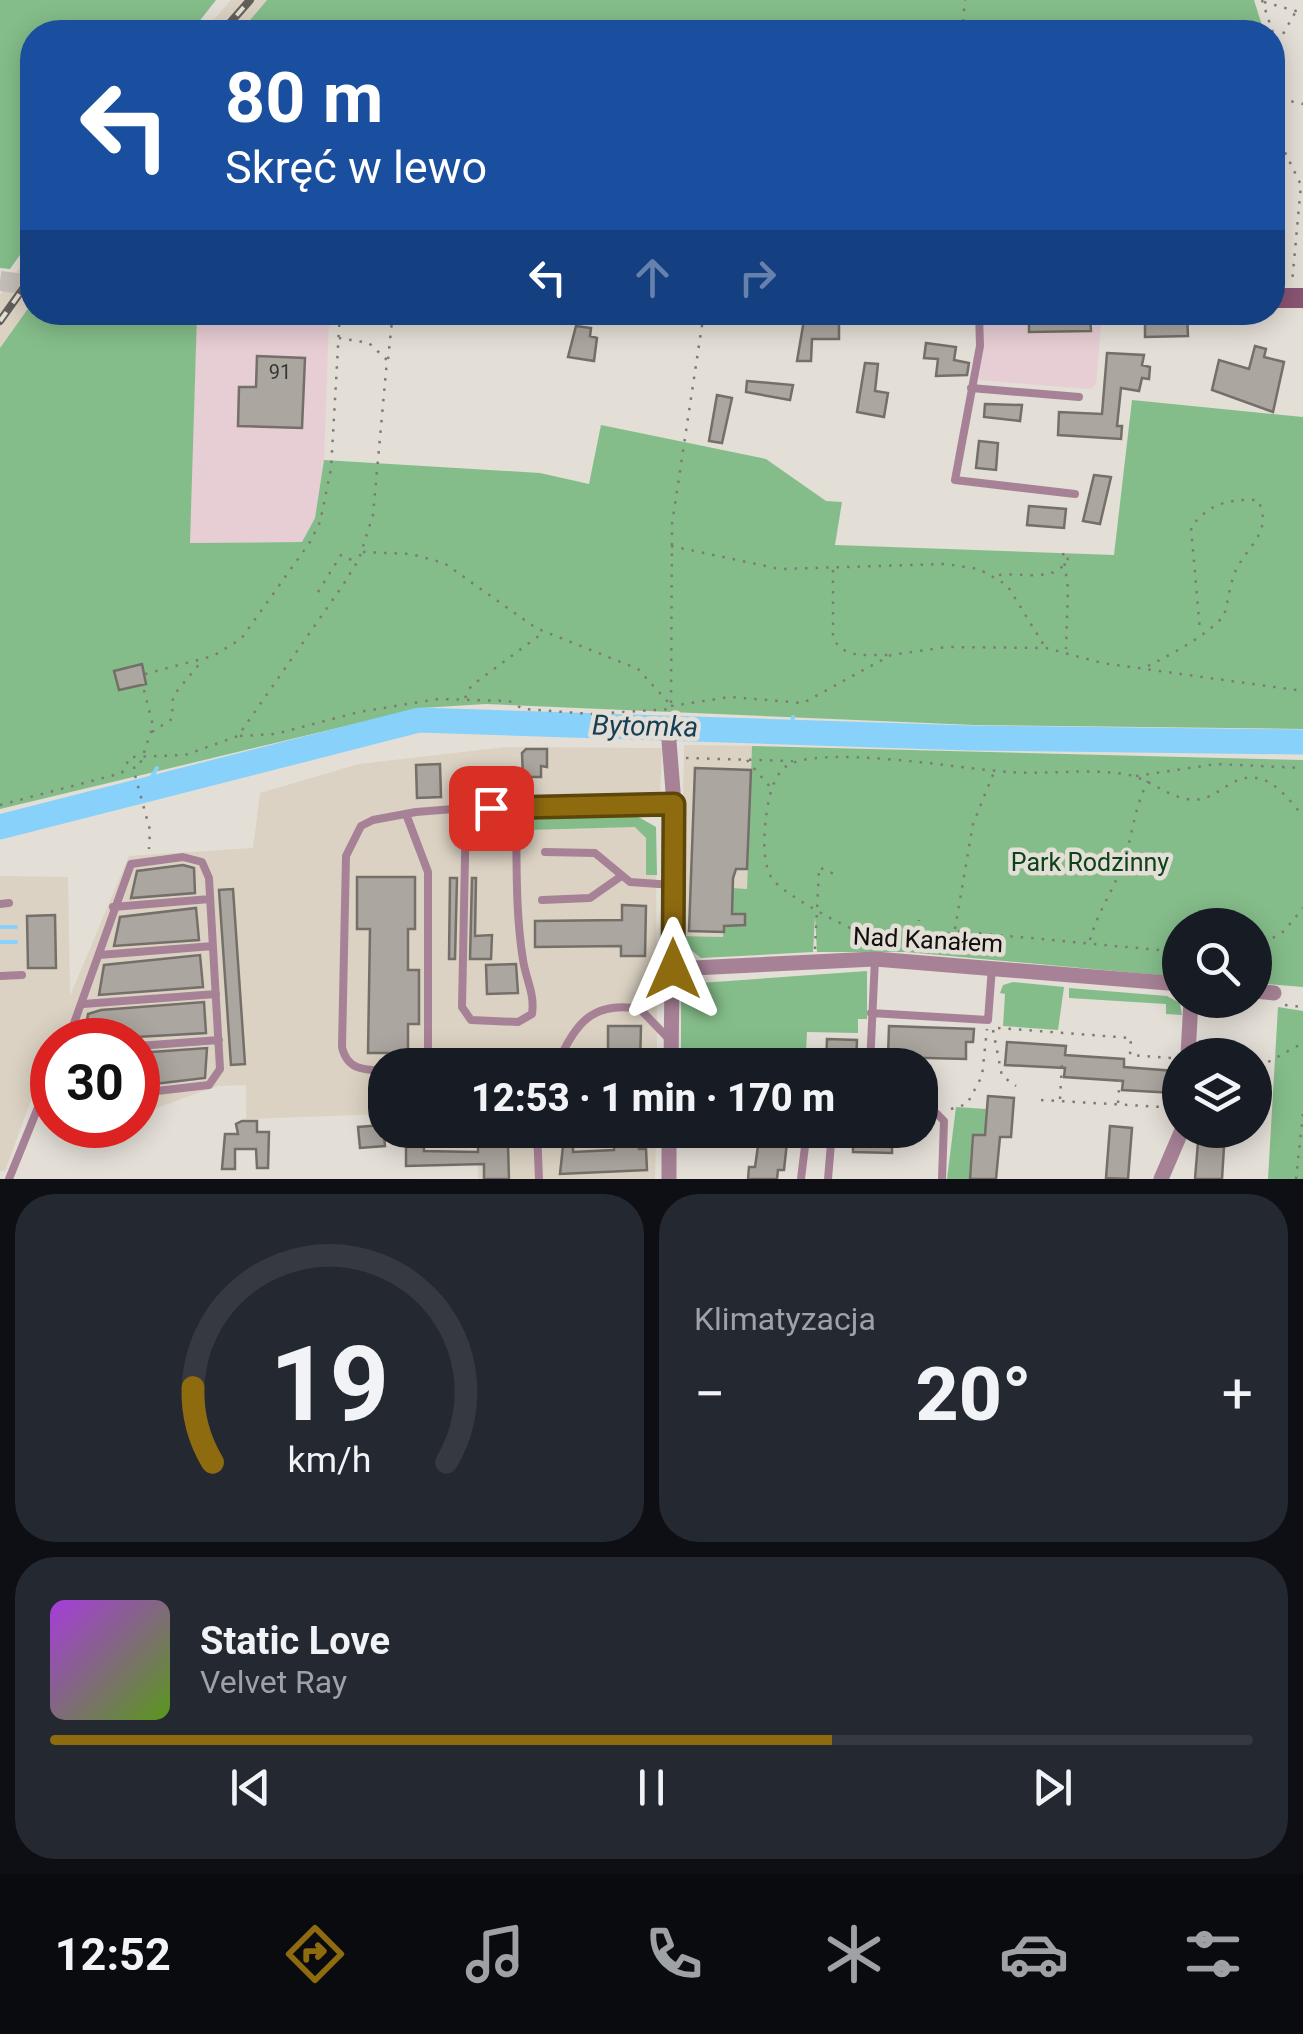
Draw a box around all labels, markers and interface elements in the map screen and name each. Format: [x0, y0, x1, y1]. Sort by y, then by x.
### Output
text: 80 m [225, 57, 383, 139]
icon: left [60, 60, 190, 190]
text: Skręć w lewo [225, 141, 487, 194]
icon: left [520, 250, 575, 305]
icon: ahead [625, 250, 680, 305]
icon: right [730, 250, 785, 305]
house number: 91 [269, 360, 291, 384]
water label: Bytomka [592, 709, 698, 743]
pin [449, 766, 534, 851]
icon: arrive [464, 781, 519, 836]
park label: Park Rodzinny [1011, 848, 1169, 877]
map controls [1162, 908, 1272, 1148]
button: search [1162, 908, 1272, 1018]
position arrow [621, 917, 725, 1021]
street label: Nad Kanałem [852, 922, 1004, 958]
speed limit sign: 30 [30, 1018, 160, 1148]
button: layers [1162, 1038, 1272, 1148]
text: 12:53 · 1 min · 170 m [471, 1076, 835, 1120]
text: Klimatyzacja [694, 1300, 876, 1338]
text: 19 [270, 1324, 389, 1445]
text: 20° [916, 1350, 1032, 1438]
text: − [694, 1362, 725, 1426]
text: + [1222, 1362, 1253, 1426]
text: km/h [288, 1439, 371, 1481]
text: Static Love [200, 1619, 390, 1663]
text: Velvet Ray [200, 1663, 347, 1701]
icon: previous [223, 1760, 278, 1815]
icon: pause [624, 1760, 679, 1815]
icon: next [1025, 1760, 1080, 1815]
icon: directions [280, 1919, 350, 1989]
icon: music [460, 1919, 530, 1989]
icon: phone [639, 1919, 709, 1989]
icon: climate [819, 1919, 889, 1989]
icon: car [999, 1919, 1069, 1989]
icon: filters [1178, 1919, 1248, 1989]
text: 12:52 [55, 1928, 171, 1981]

